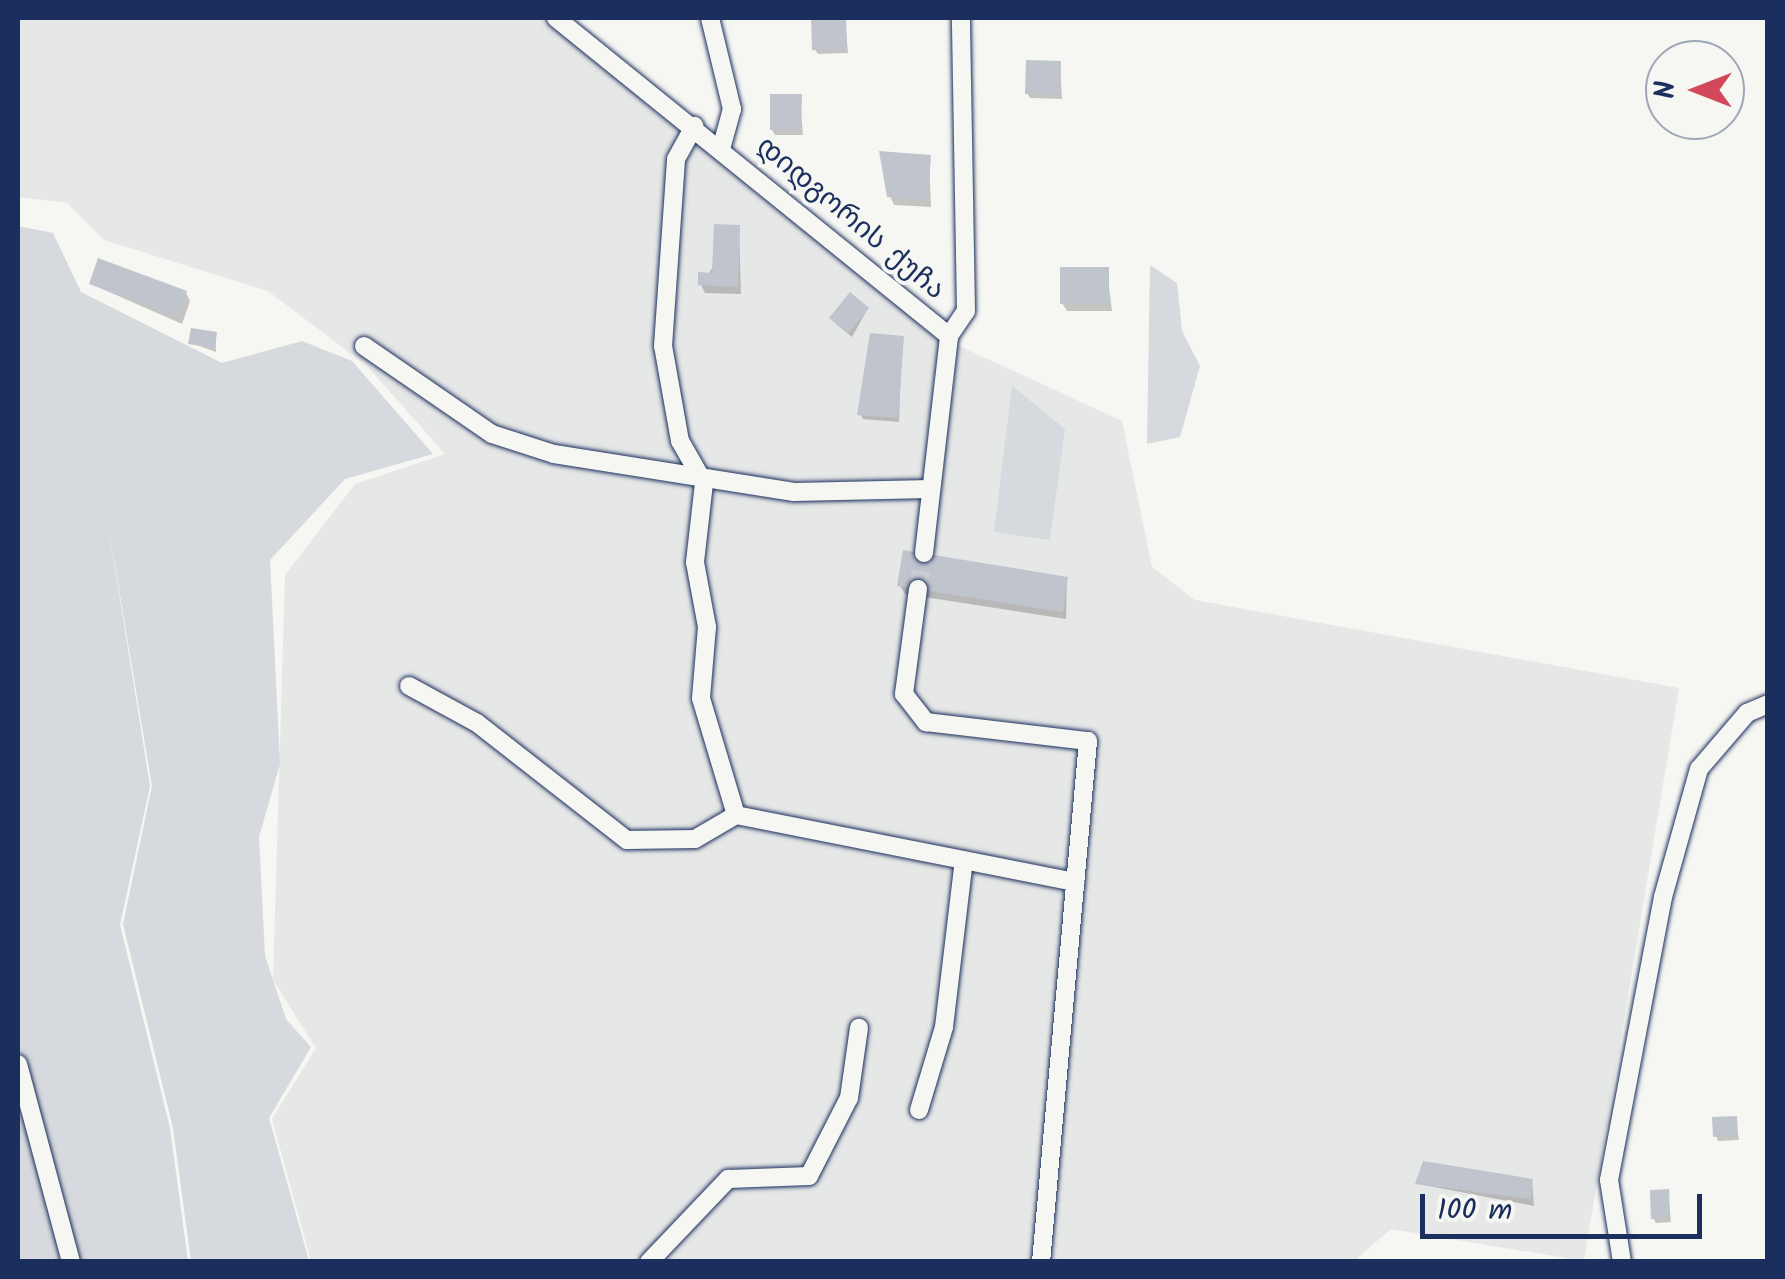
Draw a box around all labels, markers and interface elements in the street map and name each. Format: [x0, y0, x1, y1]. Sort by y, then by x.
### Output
north arrow [1645, 40, 1745, 140]
text: N [1644, 81, 1689, 99]
street label: დიდგორის ქუჩა [749, 130, 951, 308]
scale bar [1425, 1174, 1708, 1236]
text: 100 m [1437, 1187, 1512, 1235]

